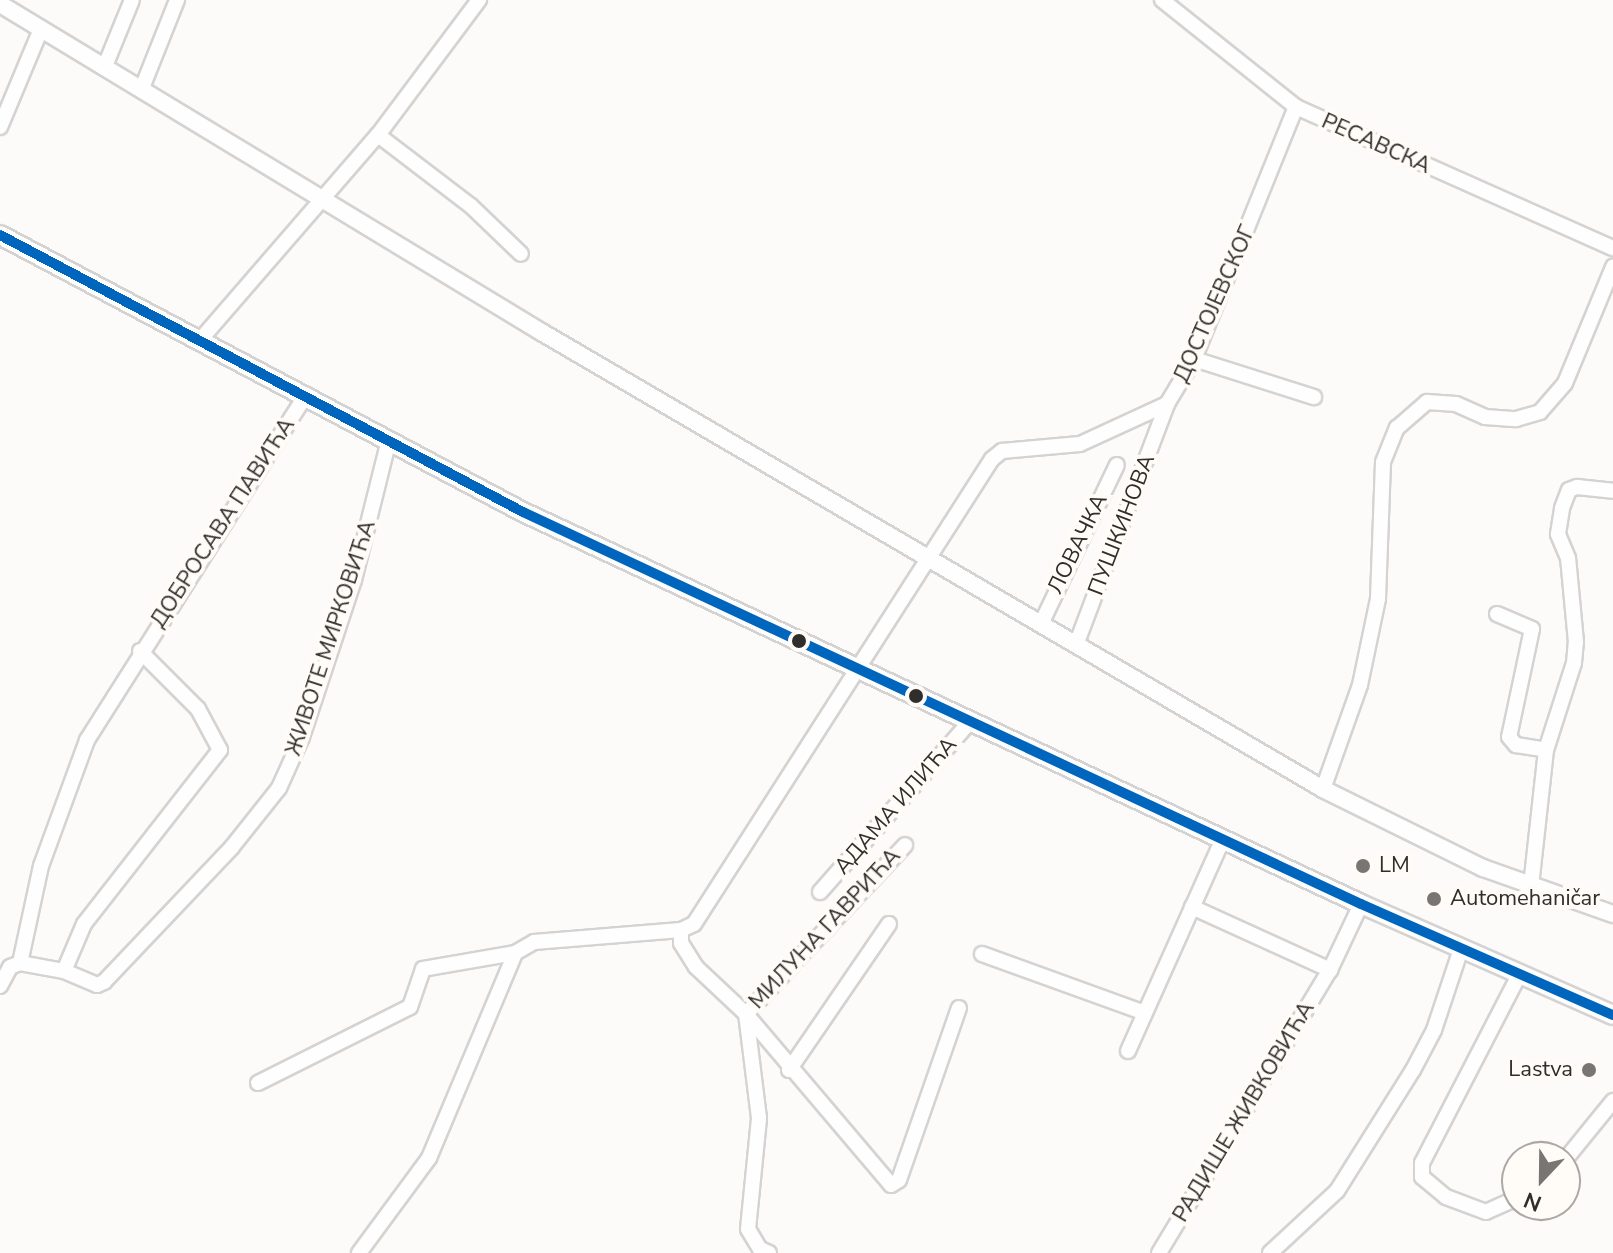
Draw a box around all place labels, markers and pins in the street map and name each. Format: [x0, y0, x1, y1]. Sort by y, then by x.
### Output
unlabelled marker [791, 633, 807, 649]
unlabelled marker [908, 688, 924, 704]
place label: LM [1379, 853, 1410, 879]
marker: LM [1354, 857, 1372, 875]
place label: Automehaničar [1450, 886, 1600, 912]
marker: Automehaničar [1425, 890, 1443, 908]
place label: Lastva [1508, 1057, 1573, 1083]
marker: Lastva [1580, 1061, 1598, 1079]

